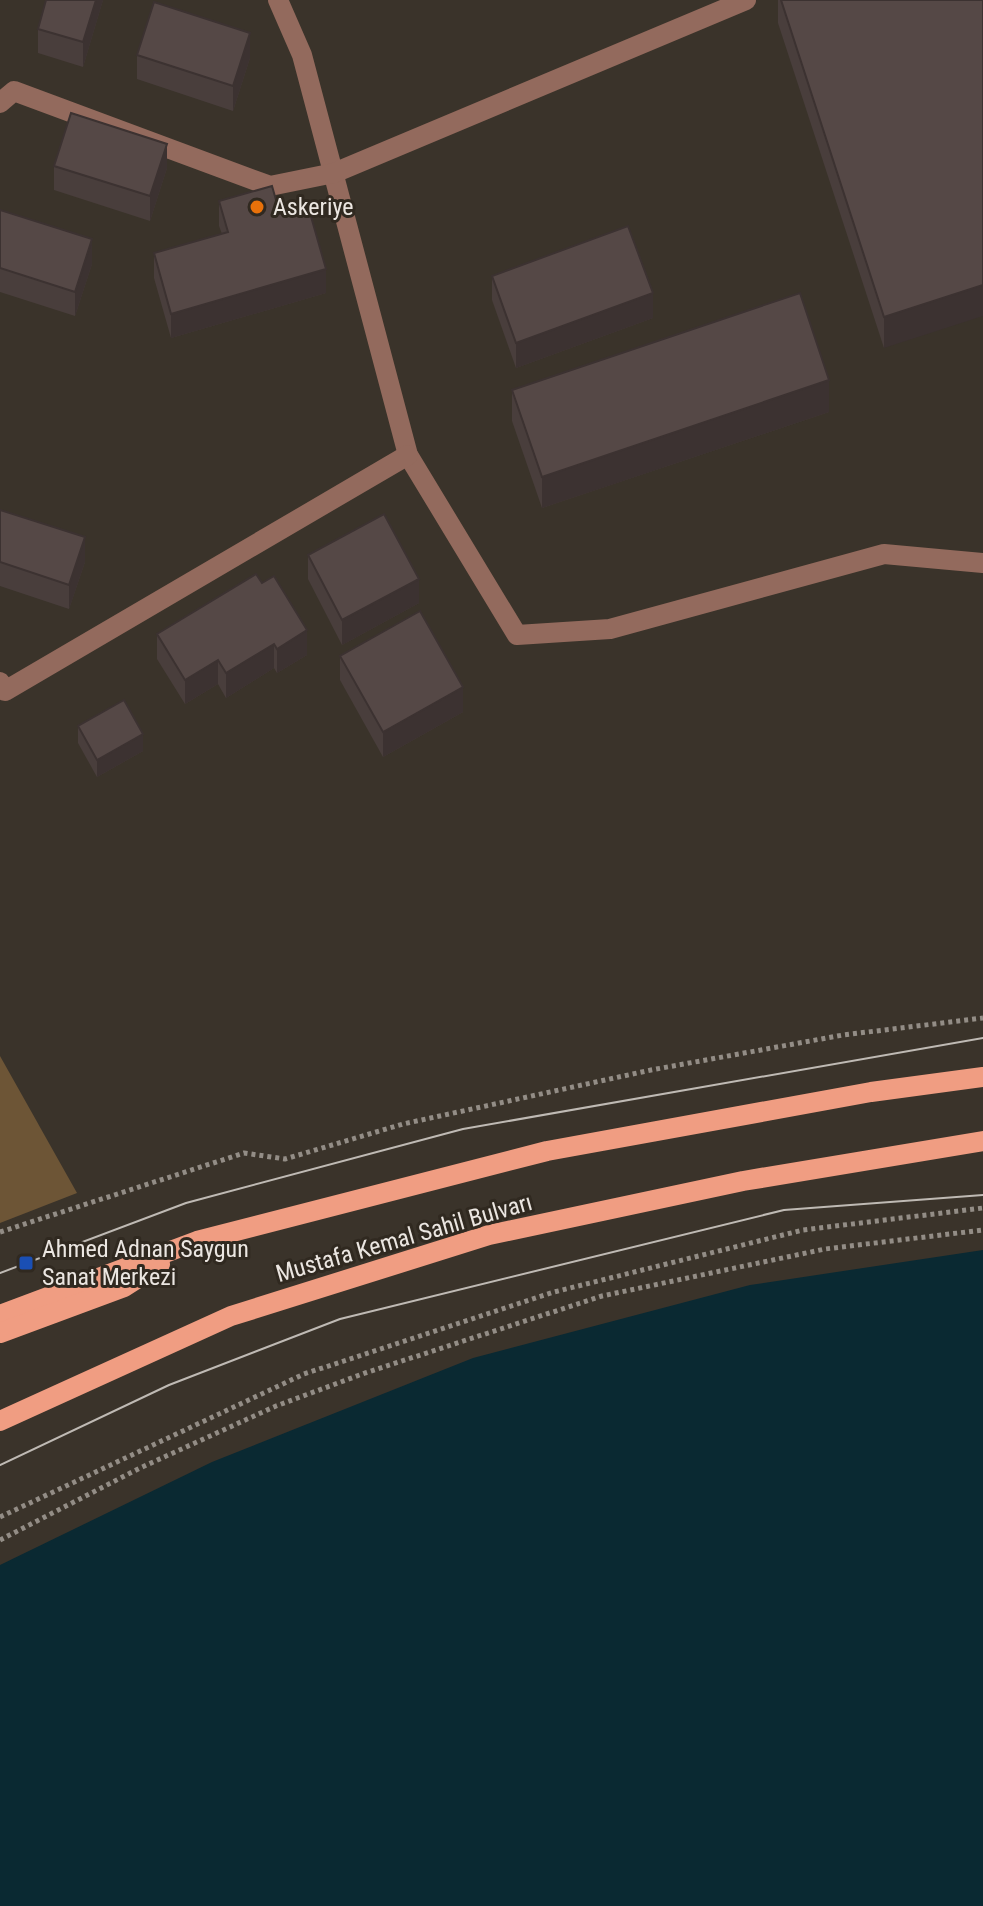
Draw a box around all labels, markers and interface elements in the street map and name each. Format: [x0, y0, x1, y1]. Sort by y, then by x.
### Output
place label: Askeriye [273, 193, 354, 221]
marker: Askeriye [248, 198, 266, 216]
street label: Mustafa Kemal Sahil Bulvarı [273, 1188, 535, 1288]
place label: Ahmed Adnan Saygun Sanat Merkezi [42, 1235, 249, 1291]
marker: Ahmed Adnan Saygun Sanat Merkezi [17, 1254, 35, 1272]

